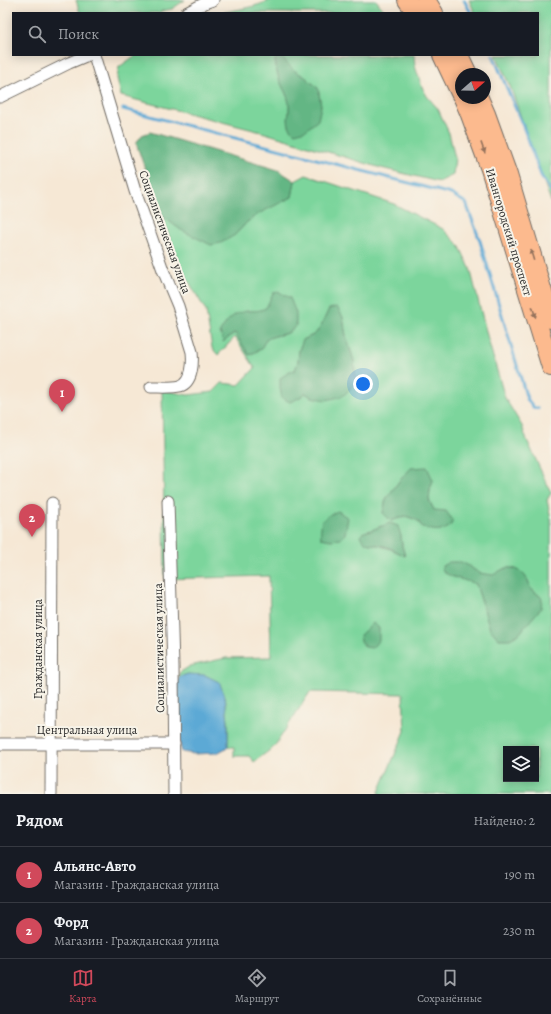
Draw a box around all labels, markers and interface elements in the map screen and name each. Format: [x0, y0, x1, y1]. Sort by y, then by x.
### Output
search box [12, 12, 539, 56]
icon: search [26, 23, 48, 45]
text: Поиск [58, 24, 99, 44]
north arrow [455, 68, 491, 104]
one-way arrow [480, 143, 486, 155]
street label: Ивангородский проспект [482, 166, 536, 298]
street label: Социалистическая улица [135, 168, 195, 296]
one-way arrow [529, 248, 535, 260]
one-way arrow [531, 307, 537, 319]
your location [353, 374, 373, 394]
pin: 1 [49, 379, 75, 412]
pin: 2 [19, 504, 45, 537]
street label: Социалистическая улица [150, 582, 168, 713]
street label: Гражданская улица [30, 598, 46, 699]
street label: Центральная улица [37, 722, 138, 738]
map controls [503, 746, 539, 782]
button: layers [503, 746, 539, 782]
text: Рядом [16, 809, 63, 832]
text: Найдено: 2 [474, 812, 535, 829]
text: Альянс-Авто [54, 856, 136, 876]
text: 1 [27, 866, 31, 883]
text: 190 m [504, 866, 535, 883]
text: Магазин · Гражданская улица [54, 876, 219, 893]
text: Форд [54, 912, 89, 932]
text: 2 [26, 922, 32, 939]
text: 230 m [503, 922, 535, 939]
text: Магазин · Гражданская улица [54, 932, 219, 949]
tab: Карта [69, 967, 97, 1006]
tab: Маршрут [235, 967, 279, 1006]
tab: Сохранённые [417, 967, 482, 1006]

